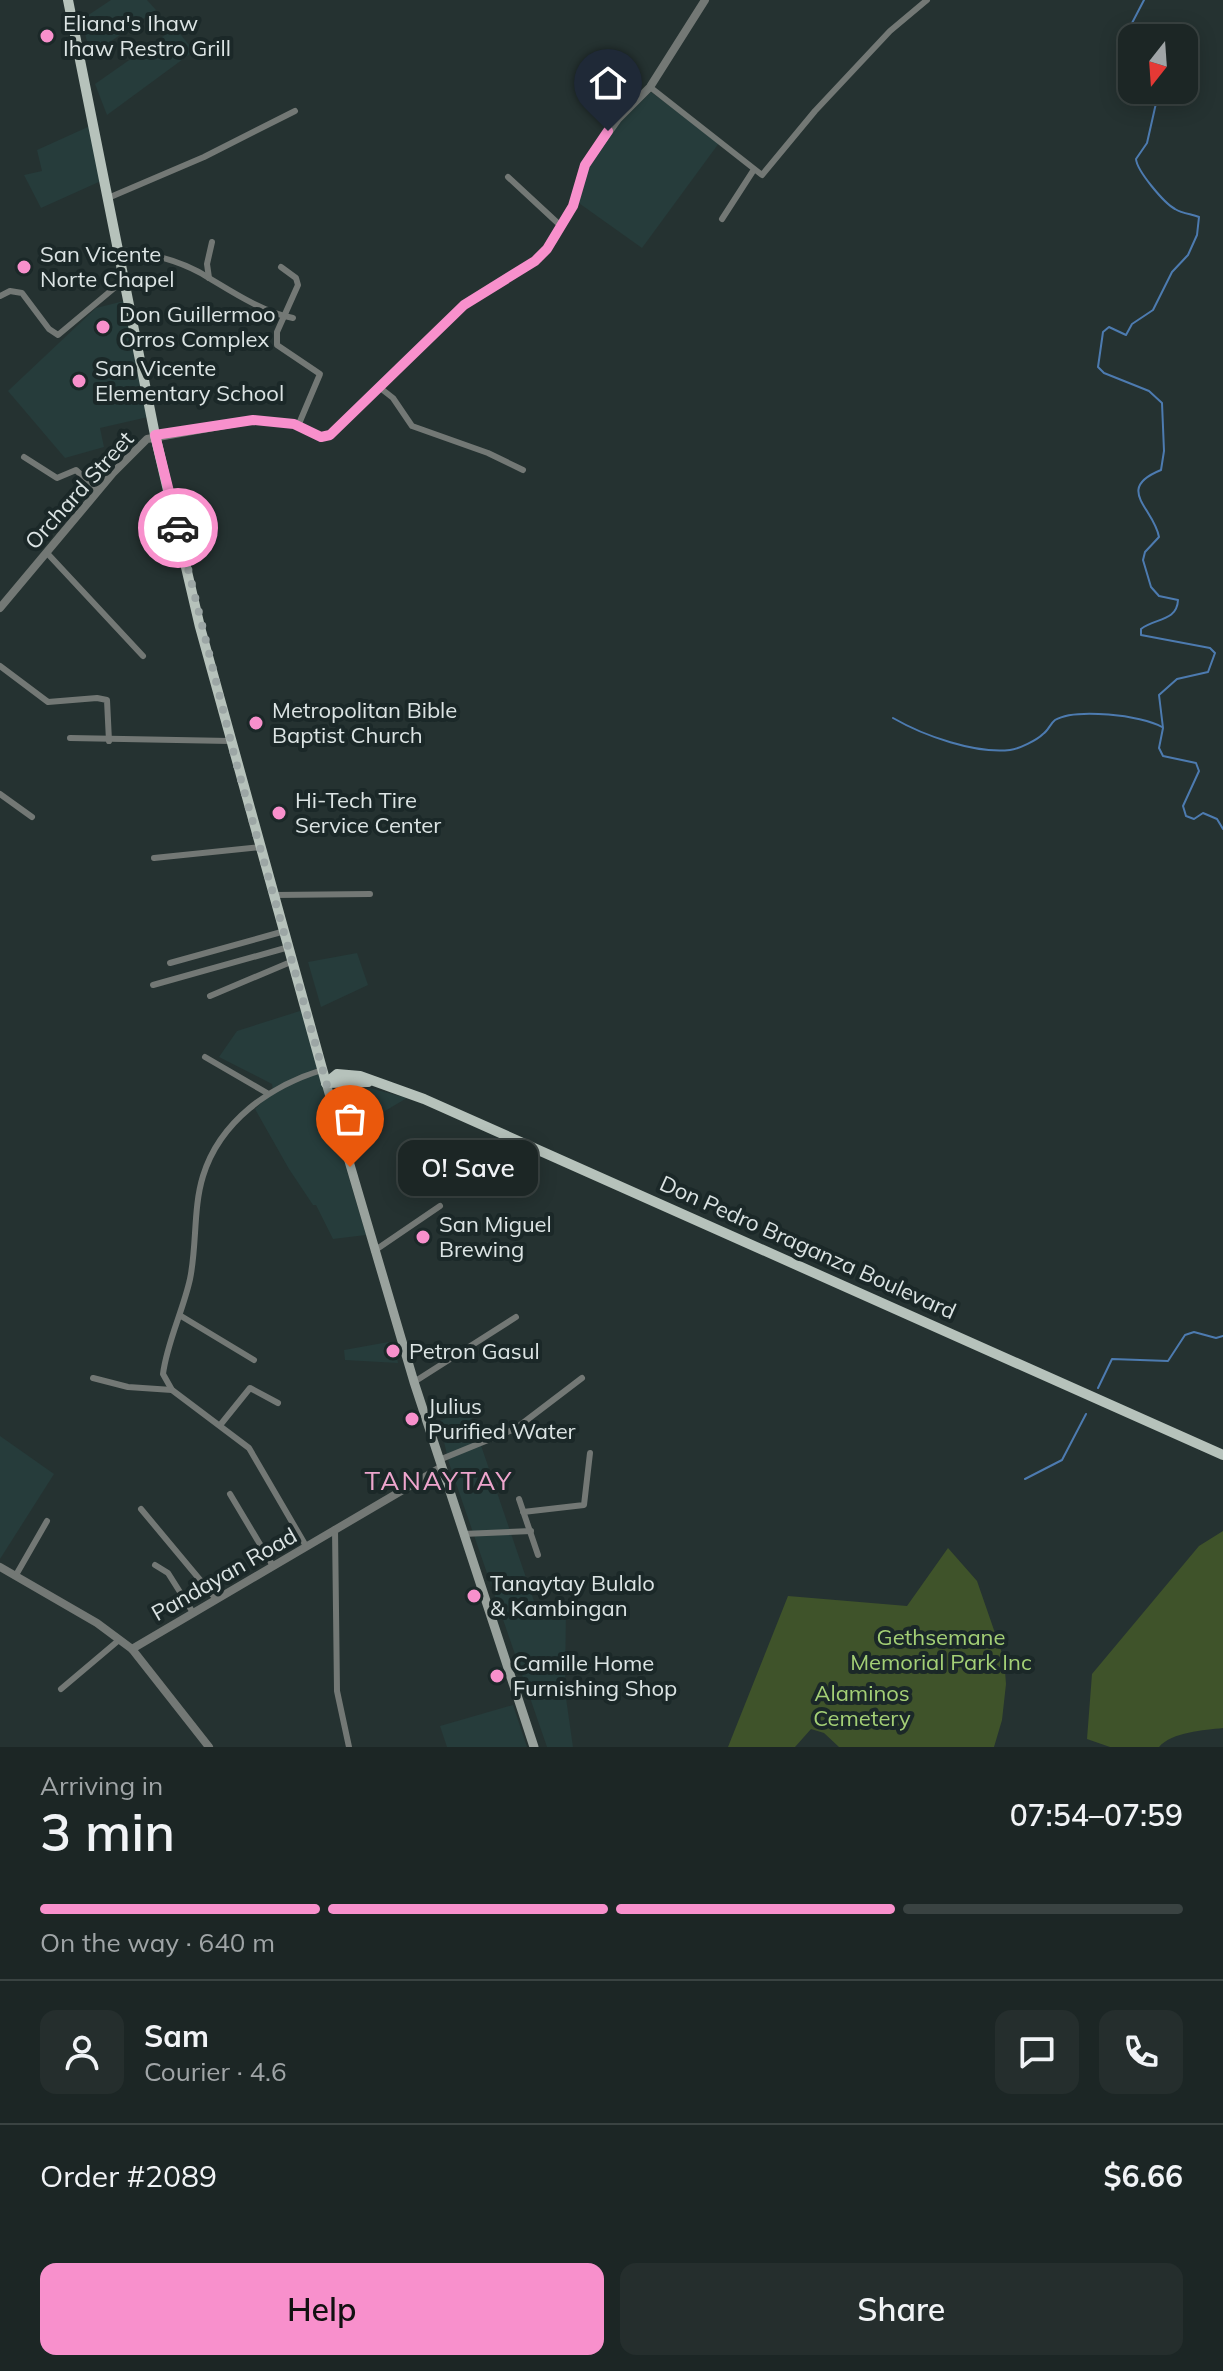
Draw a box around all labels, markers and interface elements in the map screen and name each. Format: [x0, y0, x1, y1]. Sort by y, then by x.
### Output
place label: Eliana's Ihaw Ihaw Restro Grill [63, 9, 231, 62]
north arrow [1118, 24, 1198, 104]
map controls [1118, 24, 1198, 104]
marker: Eliana's Ihaw Ihaw Restro Grill [38, 27, 56, 45]
pin [574, 49, 642, 131]
icon: home [586, 61, 630, 105]
place label: San Vicente Norte Chapel [40, 240, 174, 293]
marker: San Vicente Norte Chapel [15, 258, 33, 276]
place label: Don Guillermoo Orros Complex [119, 300, 276, 353]
marker: Don Guillermoo Orros Complex [94, 318, 112, 336]
place label: San Vicente Elementary School [95, 354, 284, 407]
marker: San Vicente Elementary School [70, 372, 88, 390]
street label: Orchard Street [19, 425, 140, 555]
courier [138, 488, 218, 568]
icon: car [156, 506, 200, 550]
place label: Metropolitan Bible Baptist Church [272, 696, 457, 749]
marker: Metropolitan Bible Baptist Church [247, 714, 265, 732]
place label: Hi-Tech Tire Service Center [295, 786, 441, 839]
marker: Hi-Tech Tire Service Center [270, 804, 288, 822]
pin [316, 1085, 384, 1167]
icon: bag [328, 1097, 372, 1141]
callout: O! Save [398, 1139, 538, 1195]
text: O! Save [421, 1151, 515, 1184]
street label: Don Pedro Braganza Boulevard [655, 1169, 961, 1325]
place label: San Miguel Brewing [439, 1210, 552, 1263]
marker: San Miguel Brewing [414, 1228, 432, 1246]
place label: Petron Gasul [409, 1337, 540, 1365]
marker: Petron Gasul [384, 1342, 402, 1360]
place label: Julius Purified Water [428, 1392, 576, 1445]
marker: Julius Purified Water [403, 1410, 421, 1428]
district label: TANAYTAY [365, 1464, 513, 1497]
street label: Pandayan Road [146, 1521, 302, 1627]
place label: Tanaytay Bulalo & Kambingan [490, 1569, 655, 1622]
marker: Tanaytay Bulalo & Kambingan [465, 1587, 483, 1605]
park label: Gethsemane Memorial Park Inc [850, 1623, 1032, 1676]
place label: Camille Home Furnishing Shop [513, 1649, 677, 1702]
marker: Camille Home Furnishing Shop [488, 1667, 506, 1685]
park label: Alaminos Cemetery [813, 1679, 911, 1732]
text: Arriving in [40, 1769, 163, 1802]
text: 07:54–07:59 [1010, 1796, 1183, 1834]
text: 3 min [40, 1799, 175, 1864]
text: On the way · 640 m [40, 1926, 275, 1959]
button: person [40, 2010, 124, 2094]
button: chat [995, 2010, 1079, 2094]
button: phone [1099, 2010, 1183, 2094]
text: Sam [144, 2017, 209, 2055]
text: Courier · 4.6 [144, 2055, 287, 2088]
text: Order #2089 [40, 2157, 217, 2195]
text: $6.66 [1104, 2157, 1183, 2195]
button: Help [40, 2263, 604, 2355]
button: Share [620, 2263, 1183, 2355]

